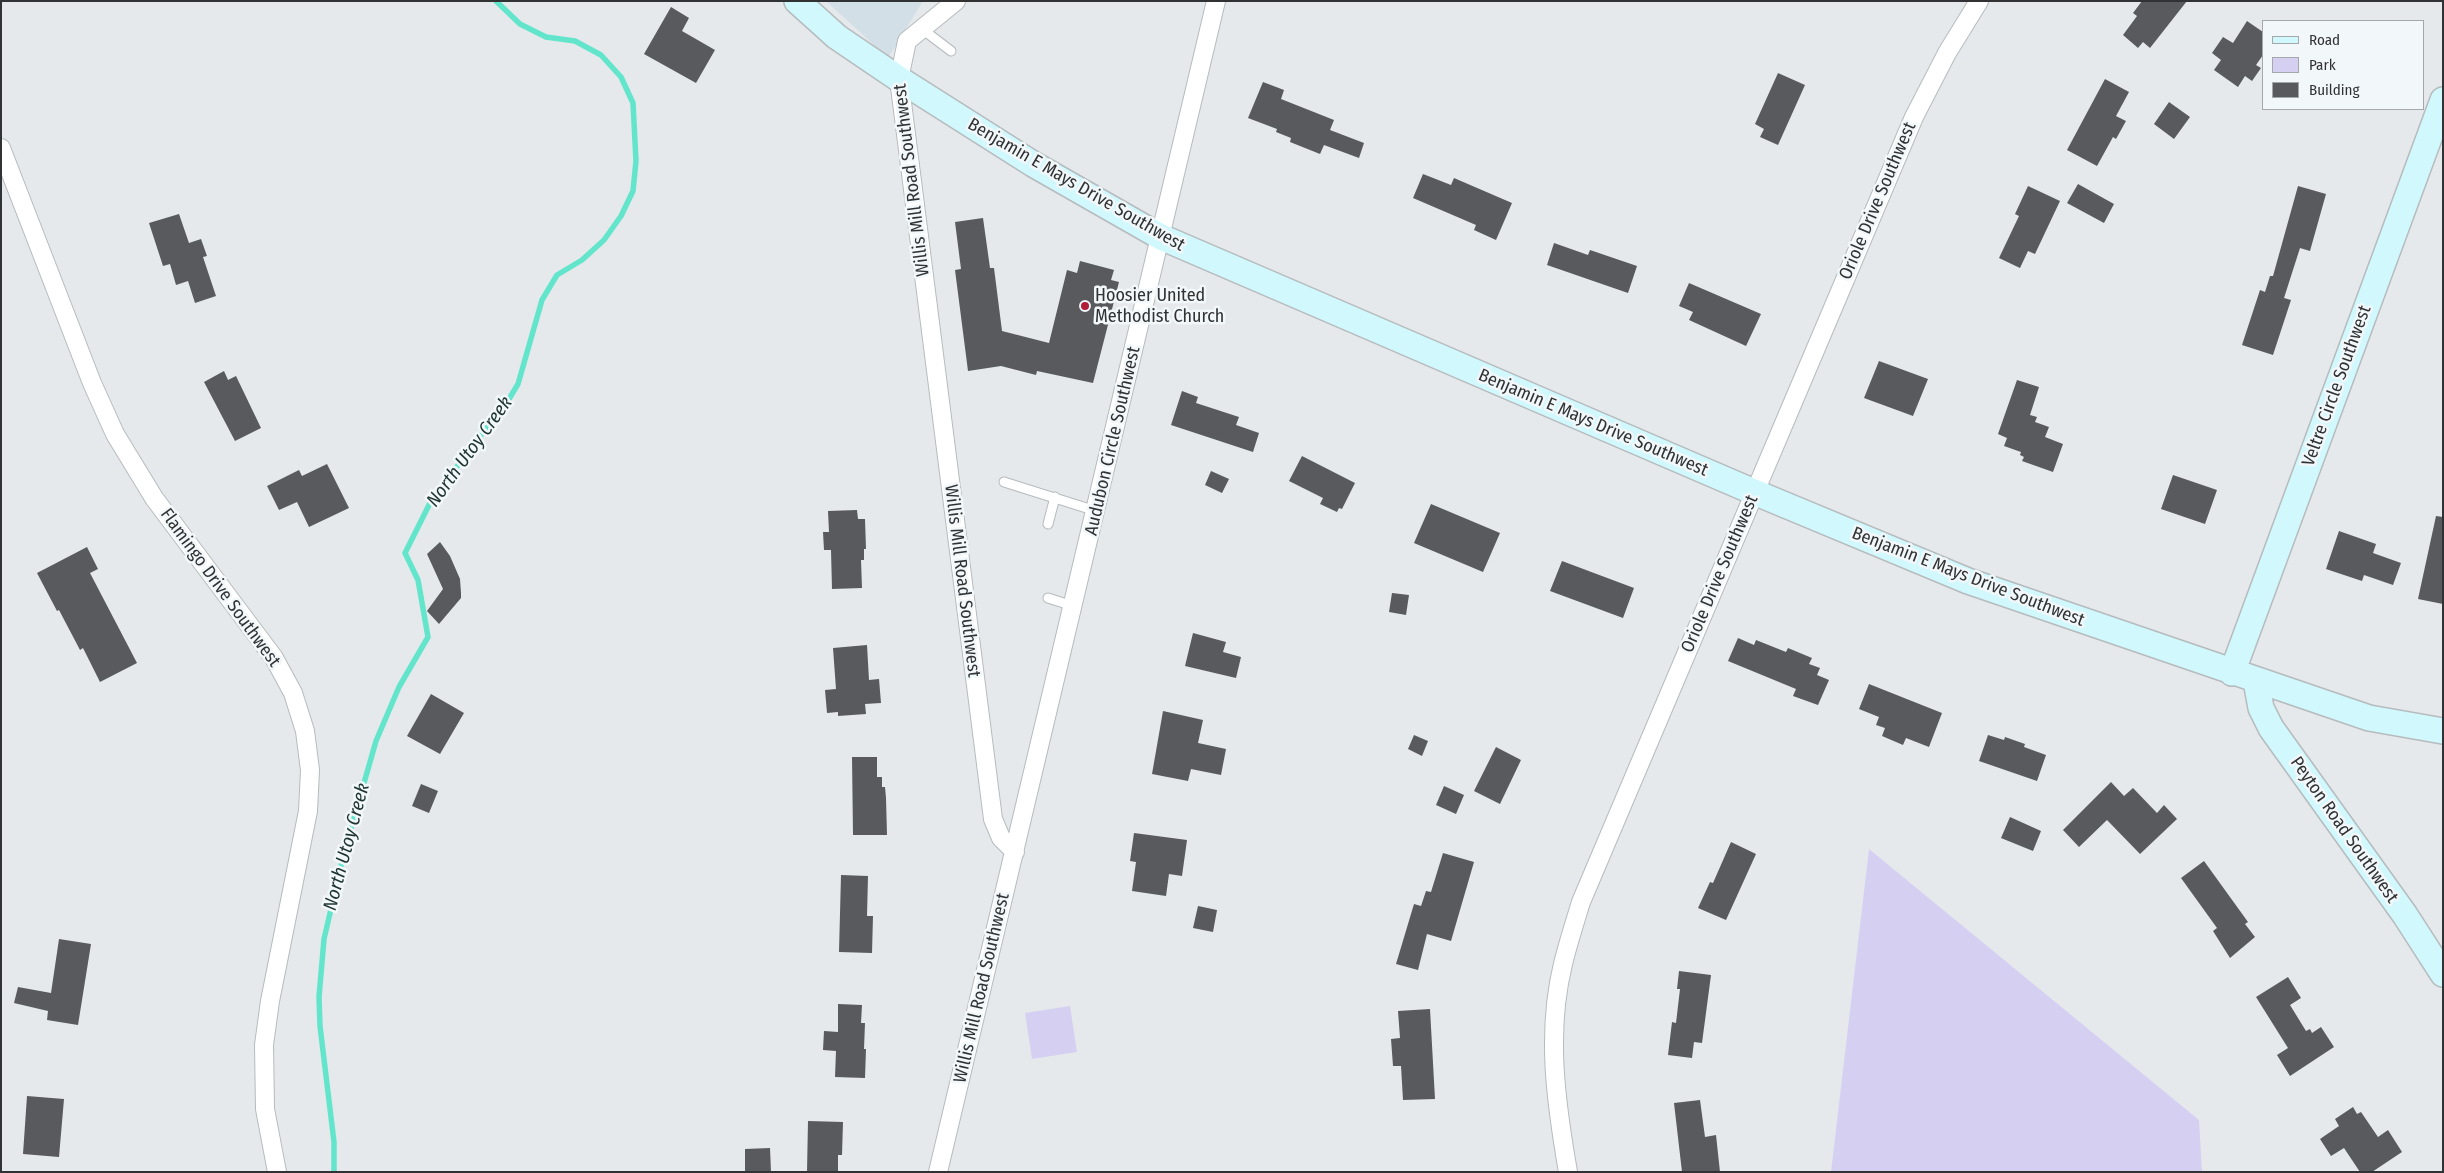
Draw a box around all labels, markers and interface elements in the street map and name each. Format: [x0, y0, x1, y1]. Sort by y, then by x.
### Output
legend [2262, 20, 2424, 110]
text: Road [2309, 31, 2340, 49]
text: Park [2309, 56, 2336, 74]
text: Building [2309, 81, 2360, 99]
street label: Willis Mill Road Southwest [889, 82, 935, 278]
street label: Benjamin E Mays Drive Southwest [964, 114, 1188, 256]
street label: Oriole Drive Southwest [1835, 119, 1921, 283]
place label: Hoosier United Methodist Church [1095, 285, 1224, 328]
marker: Hoosier United Methodist Church [1079, 300, 1091, 312]
street label: Veltre Circle Southwest [2298, 303, 2376, 469]
street label: Audubon Circle Southwest [1081, 345, 1145, 537]
street label: Benjamin E Mays Drive Southwest [1475, 365, 1711, 481]
water label: North Utoy Creek [422, 392, 518, 512]
street label: Willis Mill Road Southwest [939, 483, 985, 679]
street label: Oriole Drive Southwest [1677, 492, 1763, 656]
street label: Flamingo Drive Southwest [155, 505, 285, 671]
street label: Benjamin E Mays Drive Southwest [1849, 523, 2087, 631]
street label: Peyton Road Southwest [2285, 753, 2403, 907]
water label: North Utoy Creek [319, 781, 375, 913]
street label: Willis Mill Road Southwest [950, 891, 1014, 1085]

